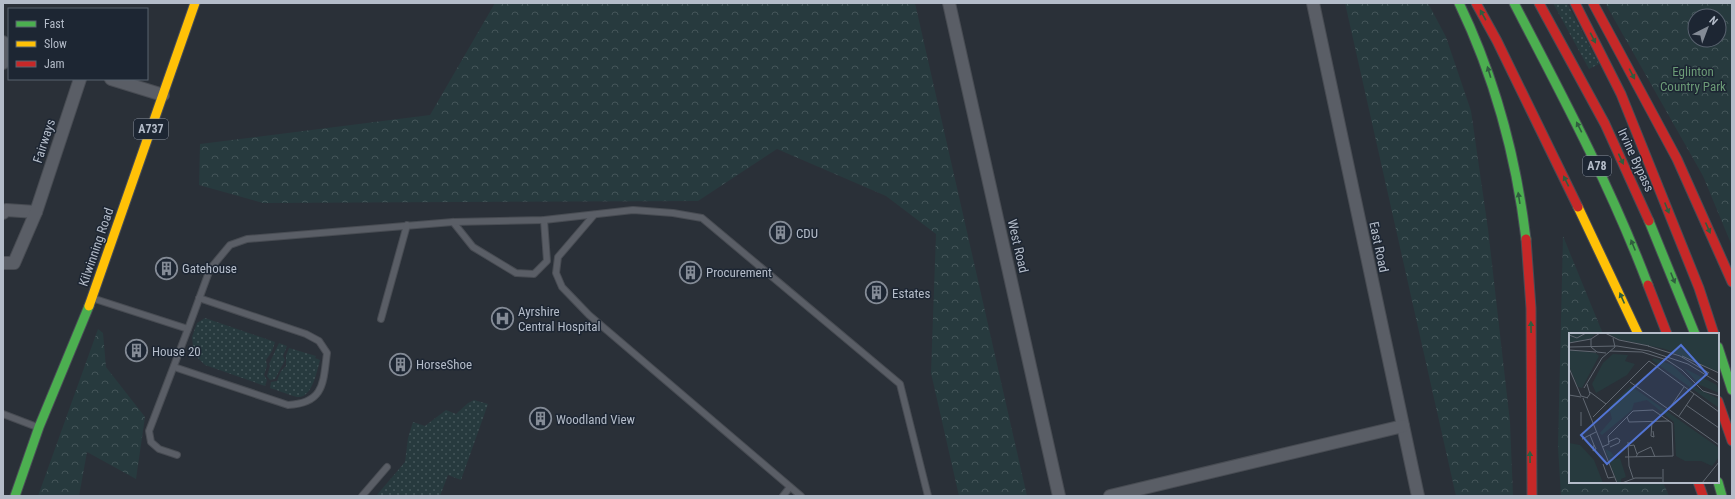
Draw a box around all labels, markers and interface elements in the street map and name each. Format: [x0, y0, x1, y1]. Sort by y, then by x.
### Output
legend [8, 8, 148, 80]
north arrow [1687, 8, 1727, 48]
one-way arrow [1479, 9, 1486, 21]
text: N [1706, 14, 1720, 28]
text: Fast [44, 17, 65, 31]
one-way arrow [1590, 32, 1596, 44]
text: Slow [44, 37, 67, 51]
text: Jam [44, 57, 65, 71]
park label: Eglinton Country Park [1660, 64, 1726, 94]
one-way arrow [1486, 65, 1492, 77]
one-way arrow [1628, 69, 1635, 80]
street label: Fairways [30, 117, 58, 165]
road number: A737 [134, 119, 168, 139]
one-way arrow [1576, 121, 1582, 133]
street label: Irvine Bypass [1615, 126, 1657, 194]
one-way arrow [1618, 154, 1624, 165]
road number: A78 [1583, 156, 1611, 176]
one-way arrow [1563, 175, 1569, 187]
one-way arrow [1516, 192, 1522, 204]
one-way arrow [1665, 203, 1671, 215]
street label: Kilwinning Road [76, 206, 116, 288]
street label: West Road [1005, 218, 1031, 274]
building icon: CDU [767, 220, 793, 246]
street label: East Road [1366, 220, 1392, 274]
one-way arrow [1705, 223, 1711, 234]
place label: CDU [796, 226, 818, 241]
one-way arrow [1630, 240, 1636, 251]
building icon: Gatehouse [154, 255, 180, 281]
building icon: Procurement [677, 259, 703, 285]
place label: Gatehouse [182, 261, 237, 276]
place label: Procurement [706, 265, 772, 280]
one-way arrow [1671, 273, 1677, 285]
building icon: Estates [863, 280, 889, 306]
place label: Estates [892, 286, 930, 301]
one-way arrow [1619, 293, 1625, 304]
place label: Ayrshire Central Hospital [518, 304, 600, 334]
hospital icon: Ayrshire Central Hospital [489, 305, 515, 331]
one-way arrow [1528, 320, 1534, 333]
inset map [1569, 333, 1719, 483]
building icon: House 20 [123, 338, 149, 364]
place label: House 20 [152, 344, 201, 359]
building icon: HorseShoe [388, 351, 414, 377]
place label: HorseShoe [416, 357, 472, 372]
building icon: Woodland View [527, 406, 553, 432]
place label: Woodland View [556, 412, 636, 427]
one-way arrow [1527, 451, 1534, 463]

